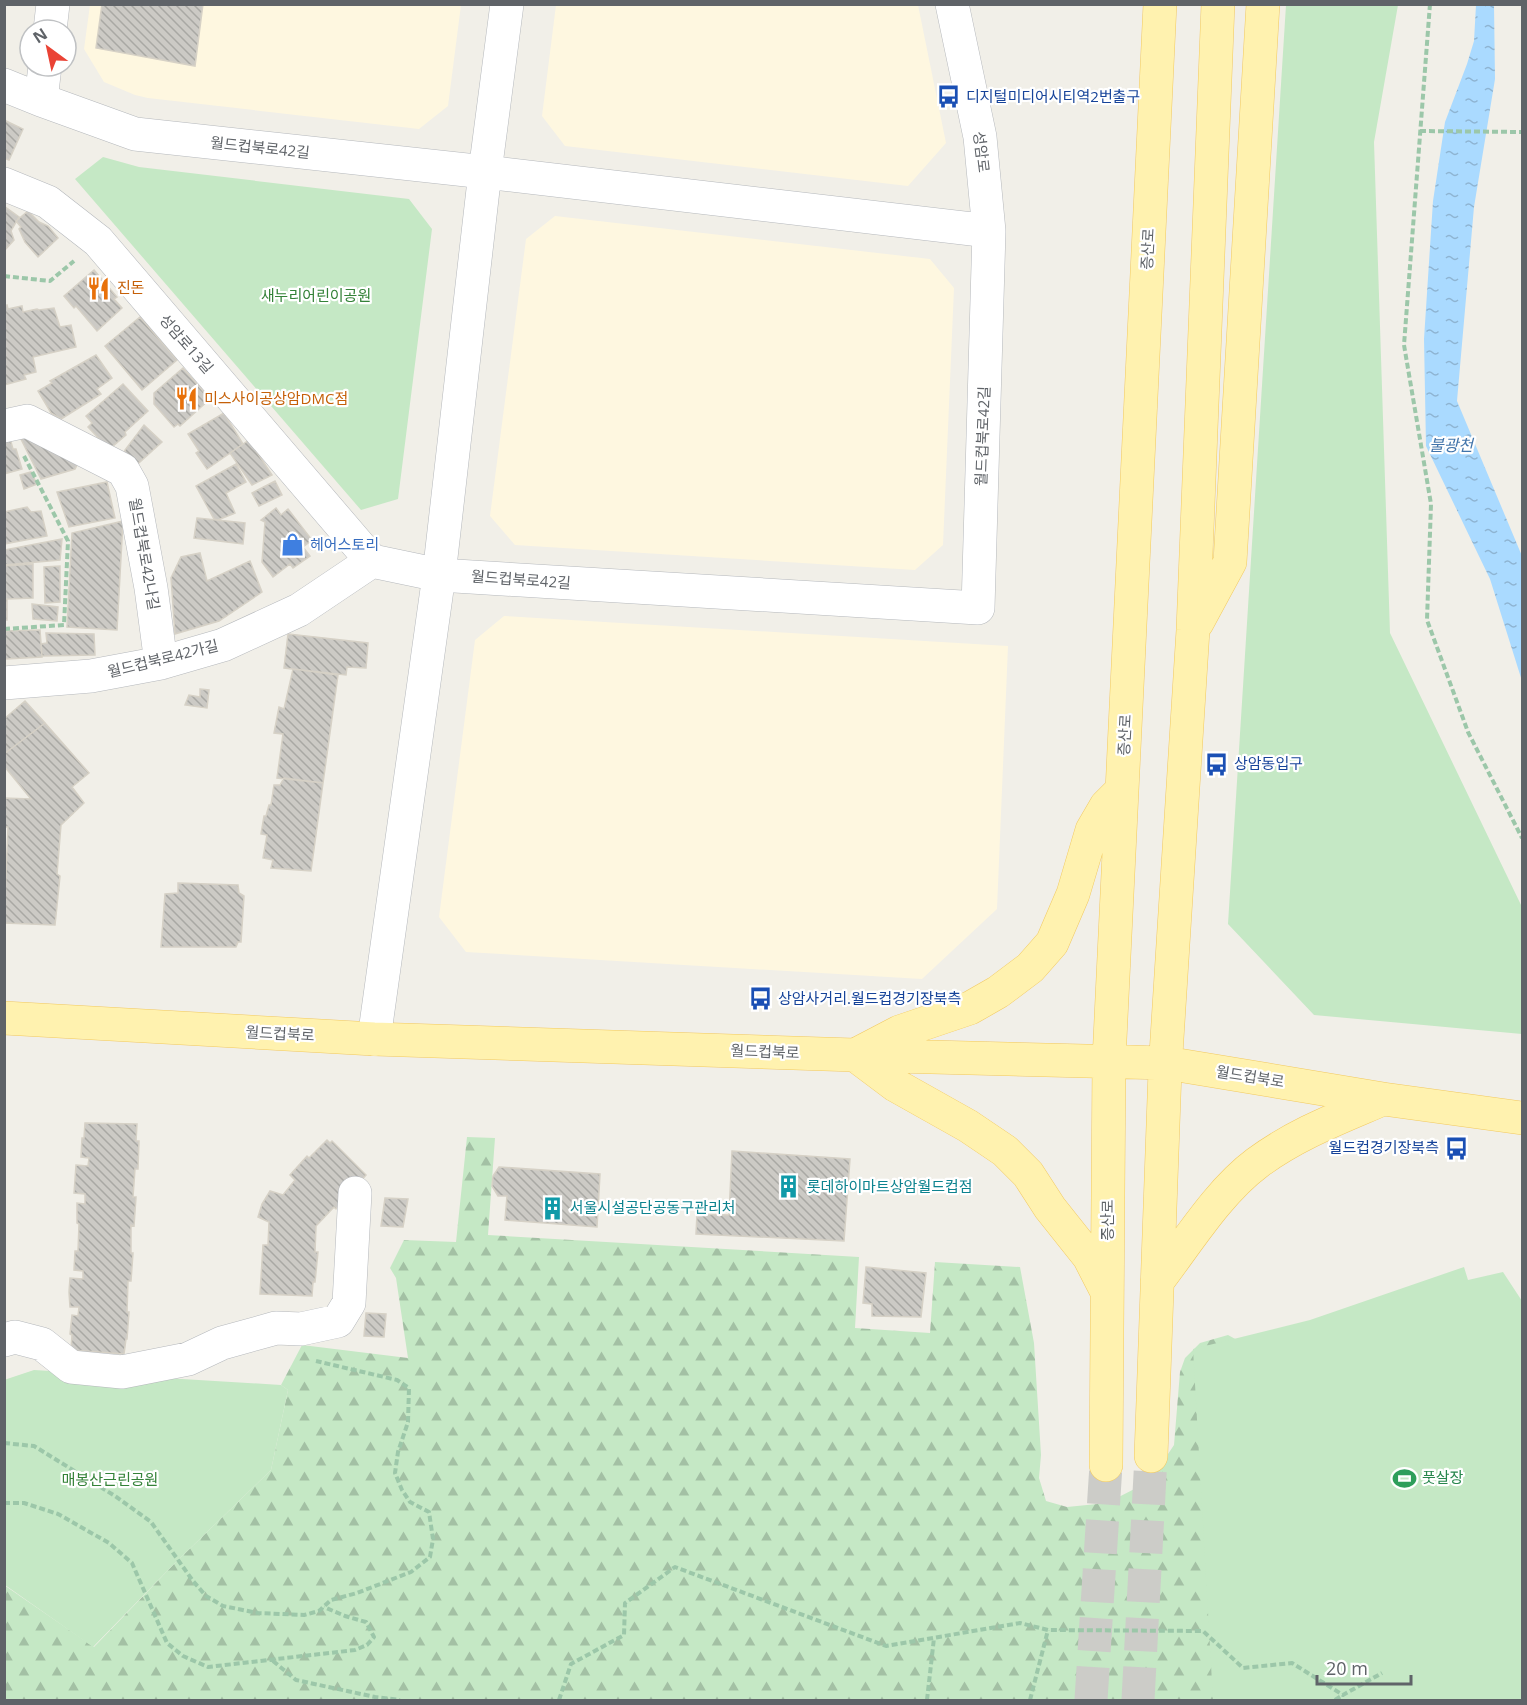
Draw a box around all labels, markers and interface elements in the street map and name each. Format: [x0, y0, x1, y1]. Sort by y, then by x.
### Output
north arrow [18, 18, 78, 78]
text: N [28, 23, 51, 48]
bus stop icon: 디지털미디어시티역2번출구 [935, 84, 961, 110]
place label: 디지털미디어시티역2번출구 [966, 86, 1140, 106]
street label: 성암로 [970, 130, 994, 174]
street label: 월드컵북로42길 [209, 132, 311, 162]
street label: 증산로 [1136, 228, 1158, 270]
restaurant icon: 진돈 [86, 275, 112, 301]
place label: 진돈 [117, 277, 145, 297]
park label: 새누리어린이공원 [261, 285, 371, 305]
street label: 성암로13길 [155, 309, 218, 377]
restaurant icon: 미스사이공상암DMC점 [173, 386, 199, 412]
street label: 월드컵북로42길 [970, 386, 994, 486]
place label: 미스사이공상암DMC점 [204, 388, 348, 408]
water label: 불광천 [1429, 434, 1475, 456]
street label: 월드컵북로42나길 [125, 496, 165, 612]
shop icon: 헤어스토리 [279, 532, 305, 558]
place label: 헤어스토리 [310, 534, 379, 554]
street label: 월드컵북로42길 [471, 566, 572, 592]
street label: 월드컵북로42가길 [105, 635, 220, 681]
street label: 증산로 [1113, 714, 1135, 756]
bus stop icon: 상암동입구 [1203, 751, 1229, 777]
place label: 상암동입구 [1234, 753, 1303, 773]
bus stop icon: 상암사거리.월드컵경기장북측 [747, 986, 773, 1012]
place label: 상암사거리.월드컵경기장북측 [778, 988, 961, 1008]
street label: 월드컵북로 [245, 1021, 315, 1045]
street label: 월드컵북로 [730, 1040, 800, 1062]
street label: 월드컵북로 [1215, 1061, 1286, 1091]
bus stop icon: 월드컵경기장북측 [1444, 1135, 1470, 1161]
place label: 월드컵경기장북측 [1329, 1137, 1439, 1157]
building icon: 롯데하이마트상암월드컵점 [776, 1174, 802, 1200]
place label: 롯데하이마트상암월드컵점 [807, 1176, 973, 1196]
building icon: 서울시설공단공동구관리처 [539, 1195, 565, 1221]
place label: 서울시설공단공동구관리처 [570, 1197, 736, 1217]
street label: 증산로 [1097, 1199, 1117, 1241]
sports icon: 풋살장 [1391, 1465, 1417, 1491]
place label: 풋살장 [1422, 1467, 1464, 1487]
park label: 매봉산근린공원 [62, 1469, 158, 1489]
scale bar [1317, 1648, 1412, 1686]
text: 20 m [1326, 1656, 1368, 1680]

